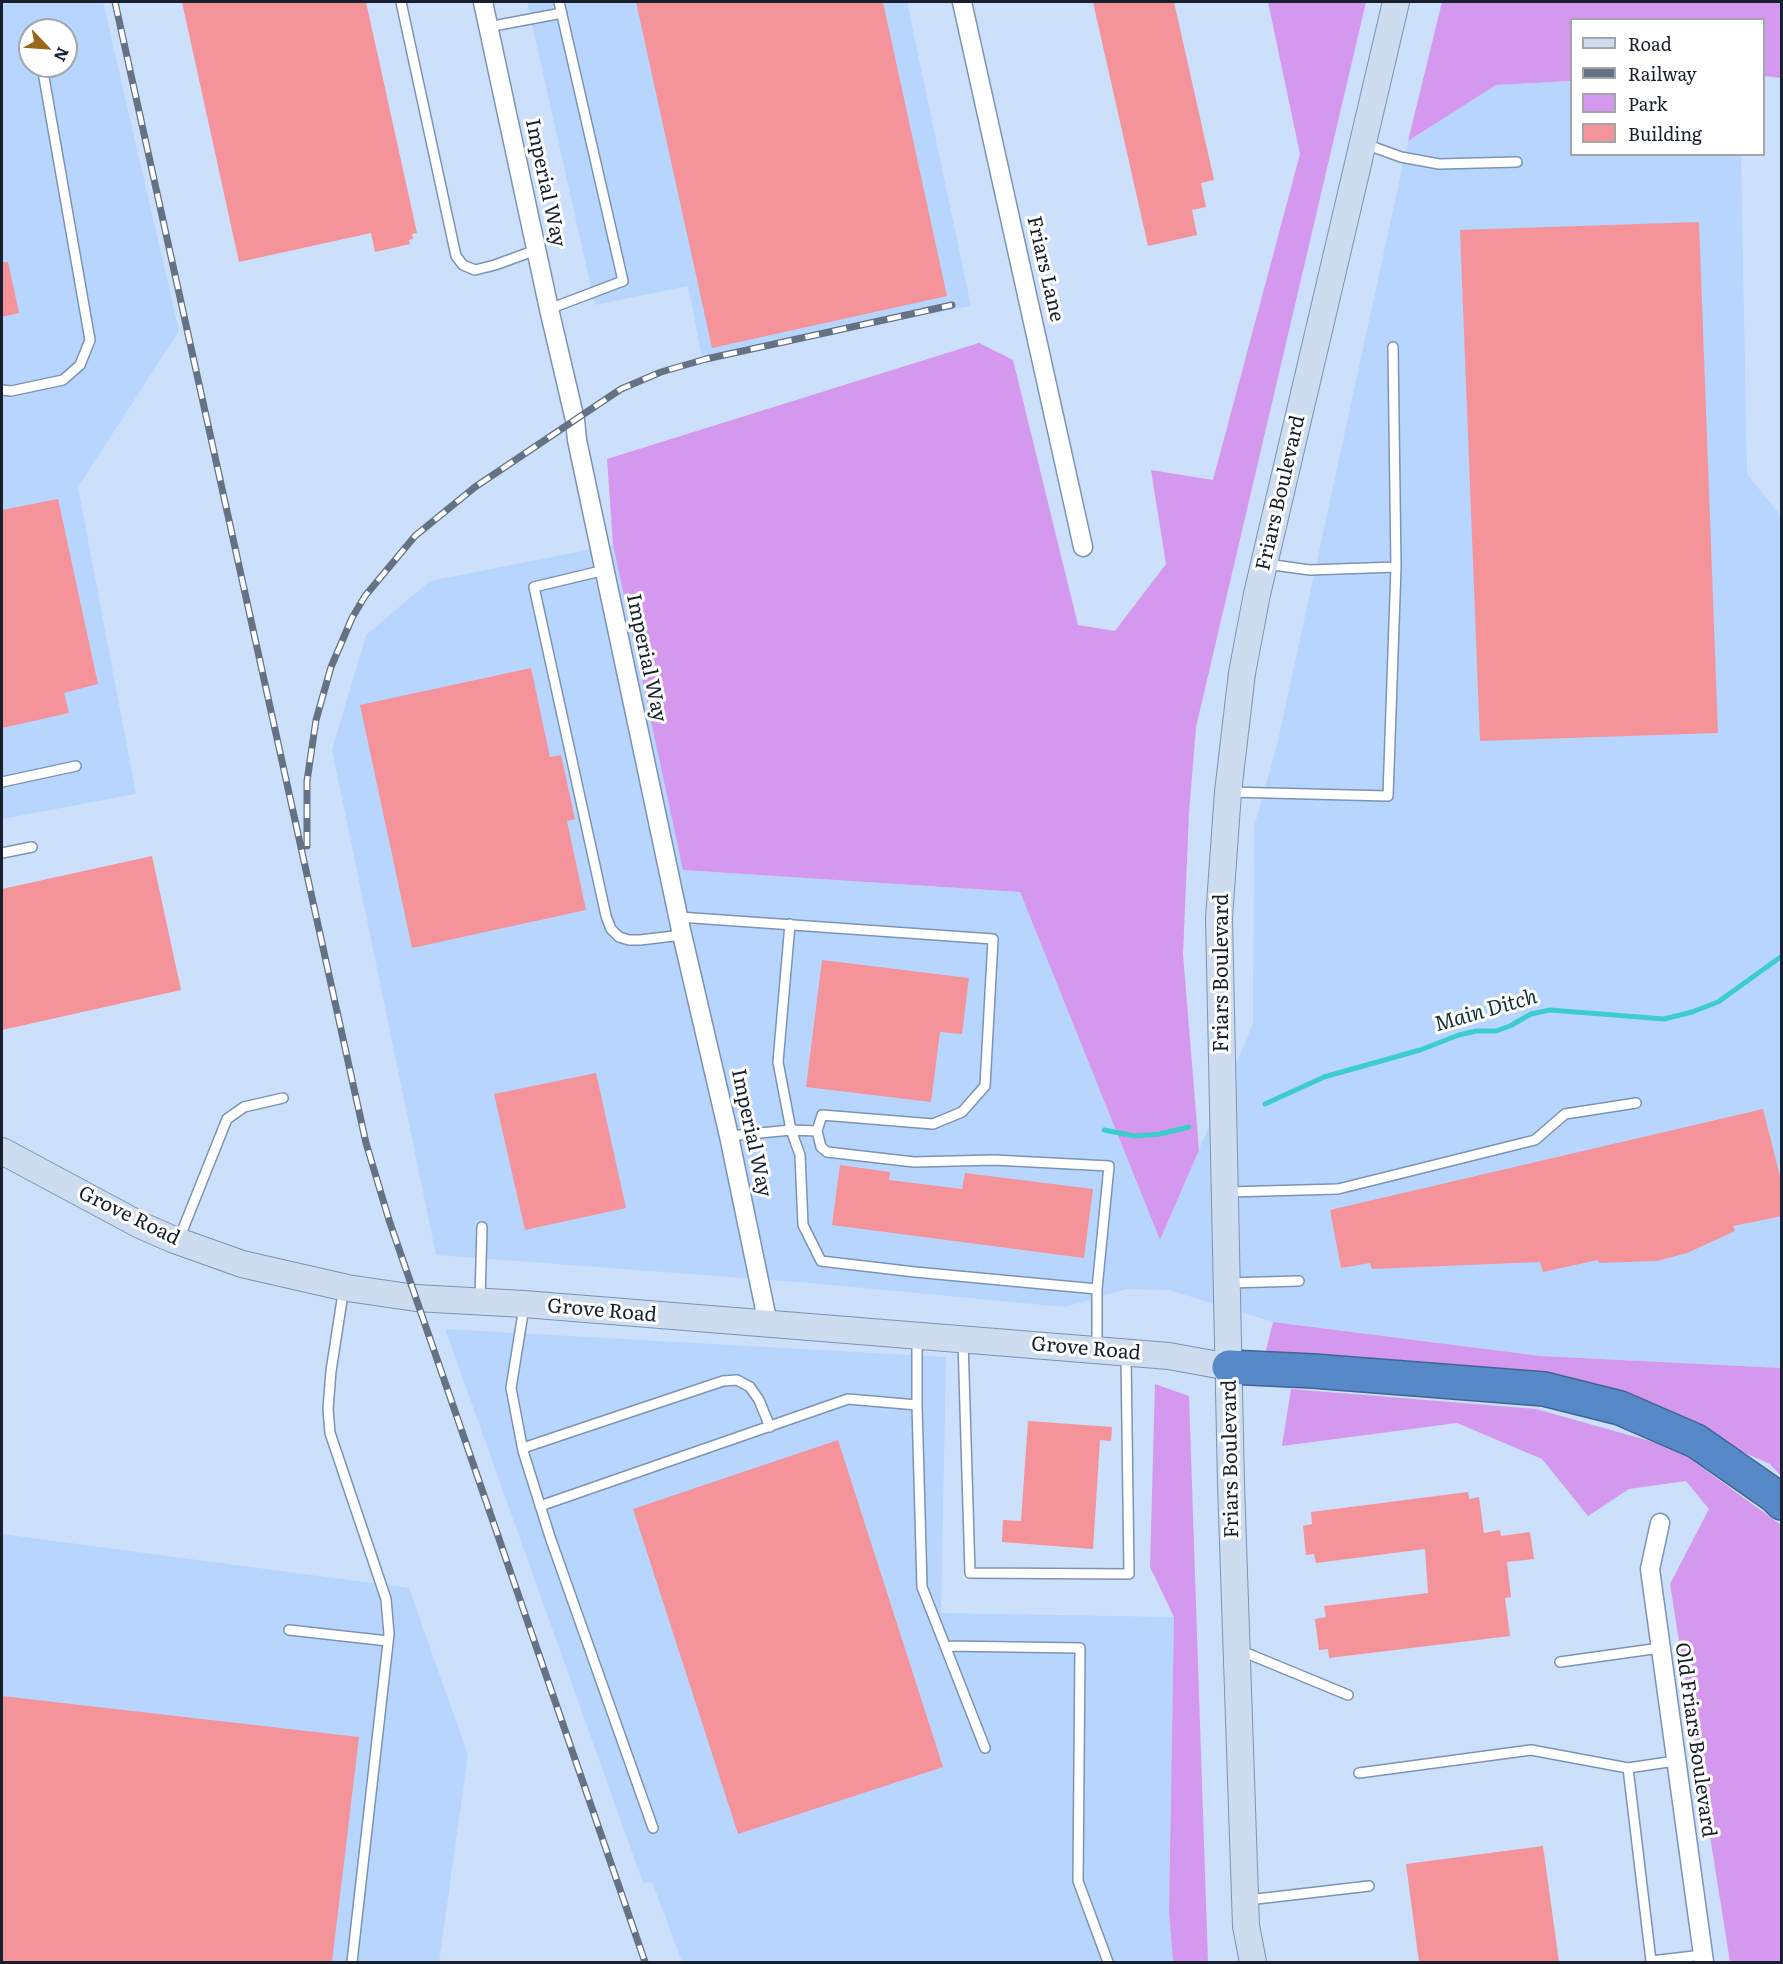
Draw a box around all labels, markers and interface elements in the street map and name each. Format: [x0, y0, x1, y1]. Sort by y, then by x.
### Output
north arrow [18, 18, 78, 78]
legend [1570, 18, 1765, 156]
text: Road [1628, 30, 1672, 57]
text: N [49, 44, 76, 66]
text: Railway [1628, 60, 1697, 87]
text: Park [1628, 90, 1667, 117]
street label: Imperial Way [520, 117, 570, 249]
text: Building [1628, 120, 1702, 147]
street label: Friars Lane [1021, 214, 1069, 324]
street label: Friars Boulevard [1251, 413, 1311, 573]
street label: Imperial Way [621, 592, 671, 724]
street label: Friars Boulevard [1210, 894, 1234, 1052]
water label: Main Ditch [1432, 984, 1540, 1038]
street label: Imperial Way [726, 1067, 776, 1199]
street label: Grove Road [74, 1181, 184, 1251]
street label: Grove Road [546, 1294, 658, 1328]
street label: Grove Road [1030, 1332, 1142, 1366]
street label: Friars Boulevard [1218, 1379, 1244, 1539]
street label: Old Friars Boulevard [1669, 1641, 1721, 1839]

